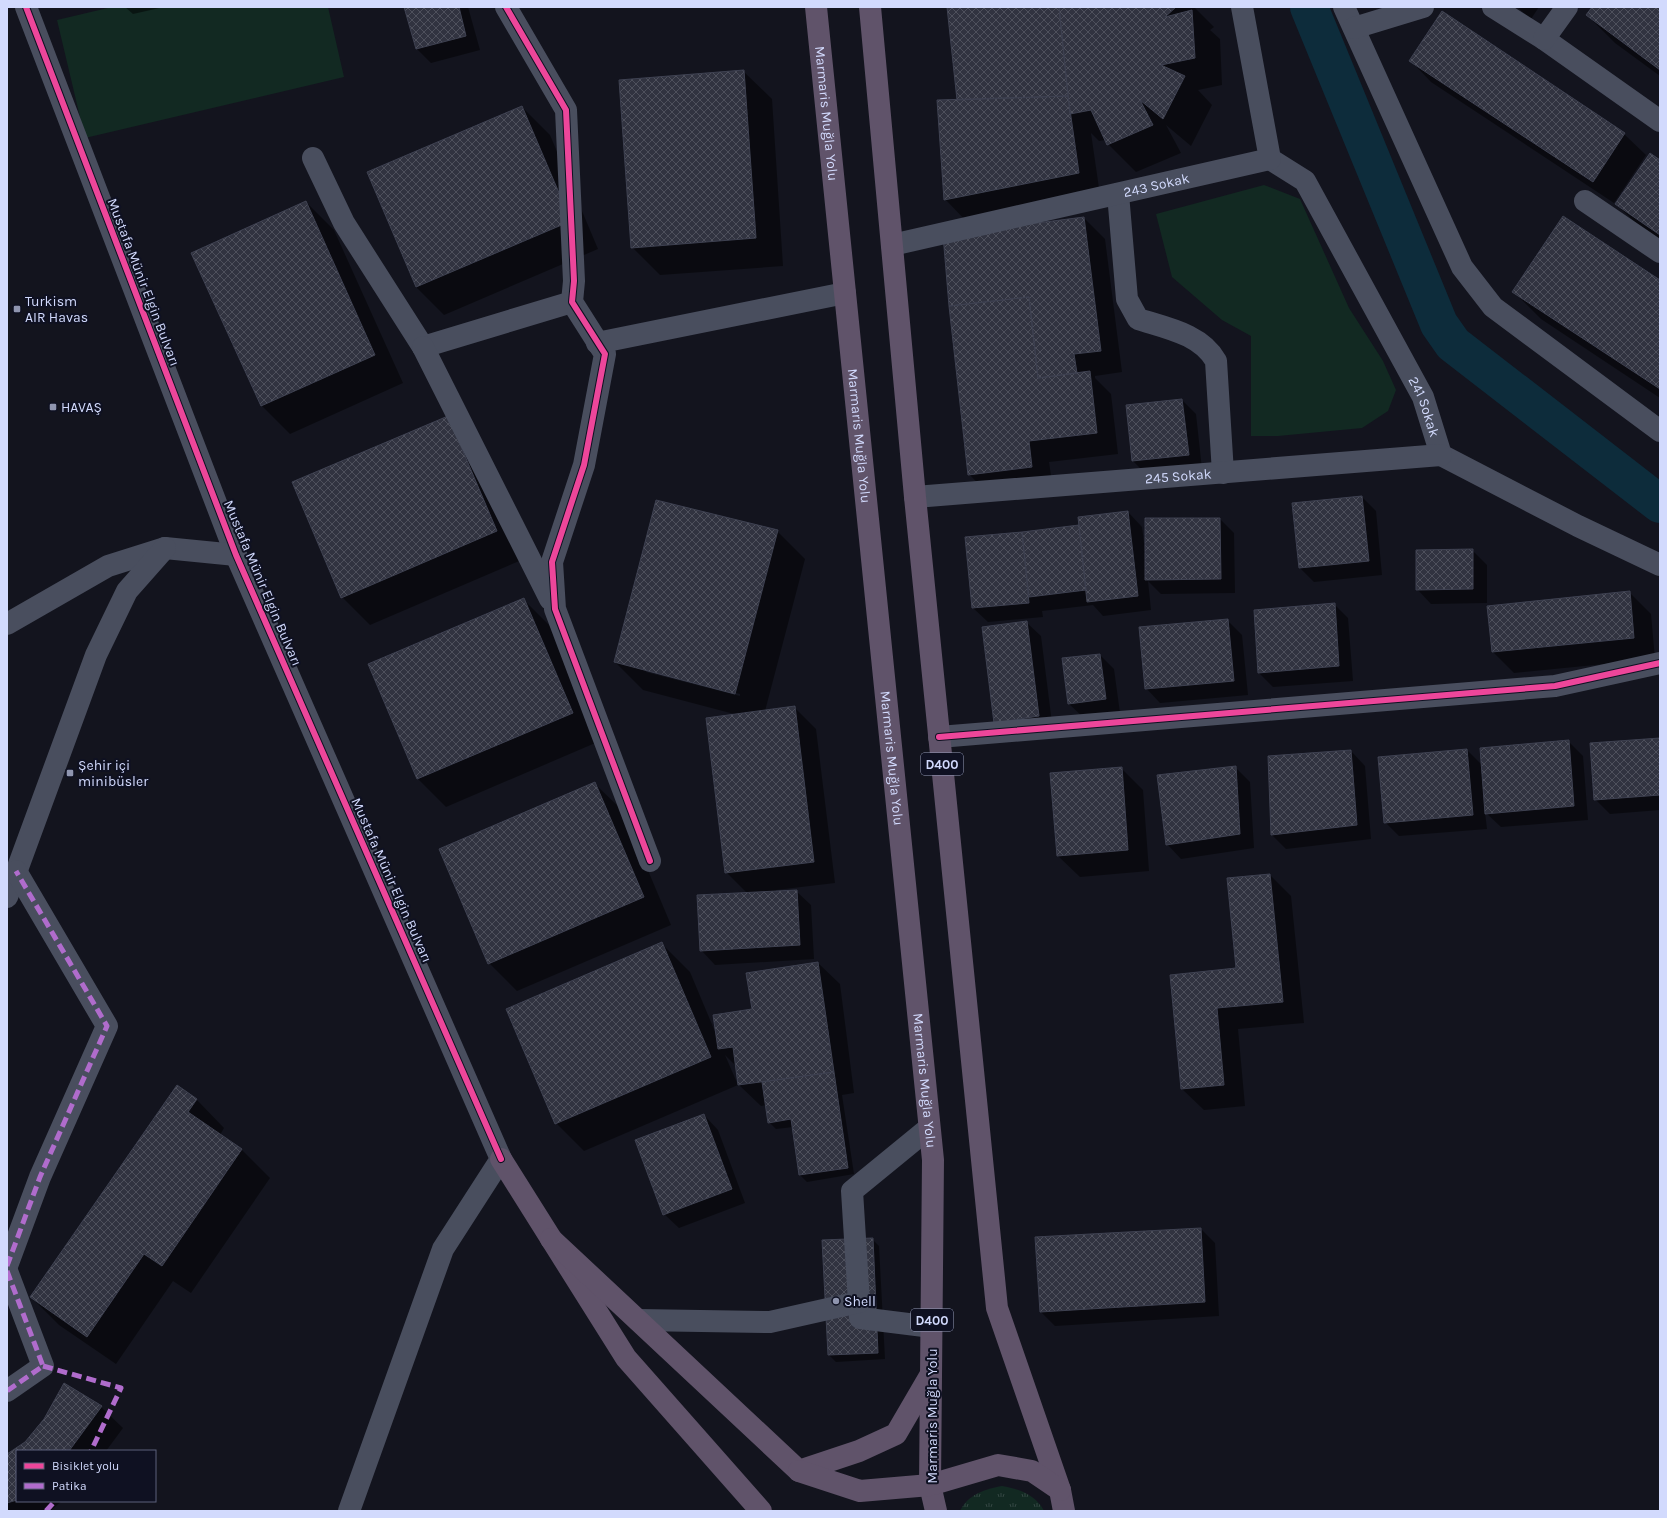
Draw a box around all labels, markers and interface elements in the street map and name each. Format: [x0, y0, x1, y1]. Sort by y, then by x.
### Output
street label: Marmaris Muğla Yolu [811, 45, 842, 182]
street label: 243 Sokak [1122, 170, 1191, 201]
street label: Mustafa Münir Elgin Bulvarı [104, 196, 183, 369]
place label: Turkism AIR Havas [25, 293, 88, 326]
marker: Turkism AIR Havas [12, 304, 22, 314]
street label: Marmaris Muğla Yolu [844, 368, 874, 504]
street label: 241 Sokak [1404, 374, 1443, 439]
place label: HAVAŞ [61, 399, 102, 416]
marker: HAVAŞ [48, 402, 58, 412]
street label: 245 Sokak [1144, 465, 1212, 488]
street label: Mustafa Münir Elgin Bulvarı [220, 498, 305, 669]
street label: Marmaris Muğla Yolu [876, 690, 907, 826]
road number: D400 [921, 753, 963, 775]
place label: Șehir içi minibüsler [78, 757, 149, 790]
marker: Șehir içi minibüsler [65, 768, 75, 778]
street label: Mustafa Münir Elgin Bulvarı [347, 795, 436, 965]
street label: Marmaris Muğla Yolu [909, 1012, 940, 1149]
place label: Shell [844, 1293, 876, 1310]
marker: Shell [831, 1296, 841, 1306]
road number: D400 [911, 1309, 953, 1331]
street label: Marmaris Muğla Yolu [924, 1348, 941, 1484]
legend [16, 1450, 156, 1502]
text: Bisiklet yolu [52, 1459, 119, 1473]
text: Patika [52, 1479, 87, 1493]

